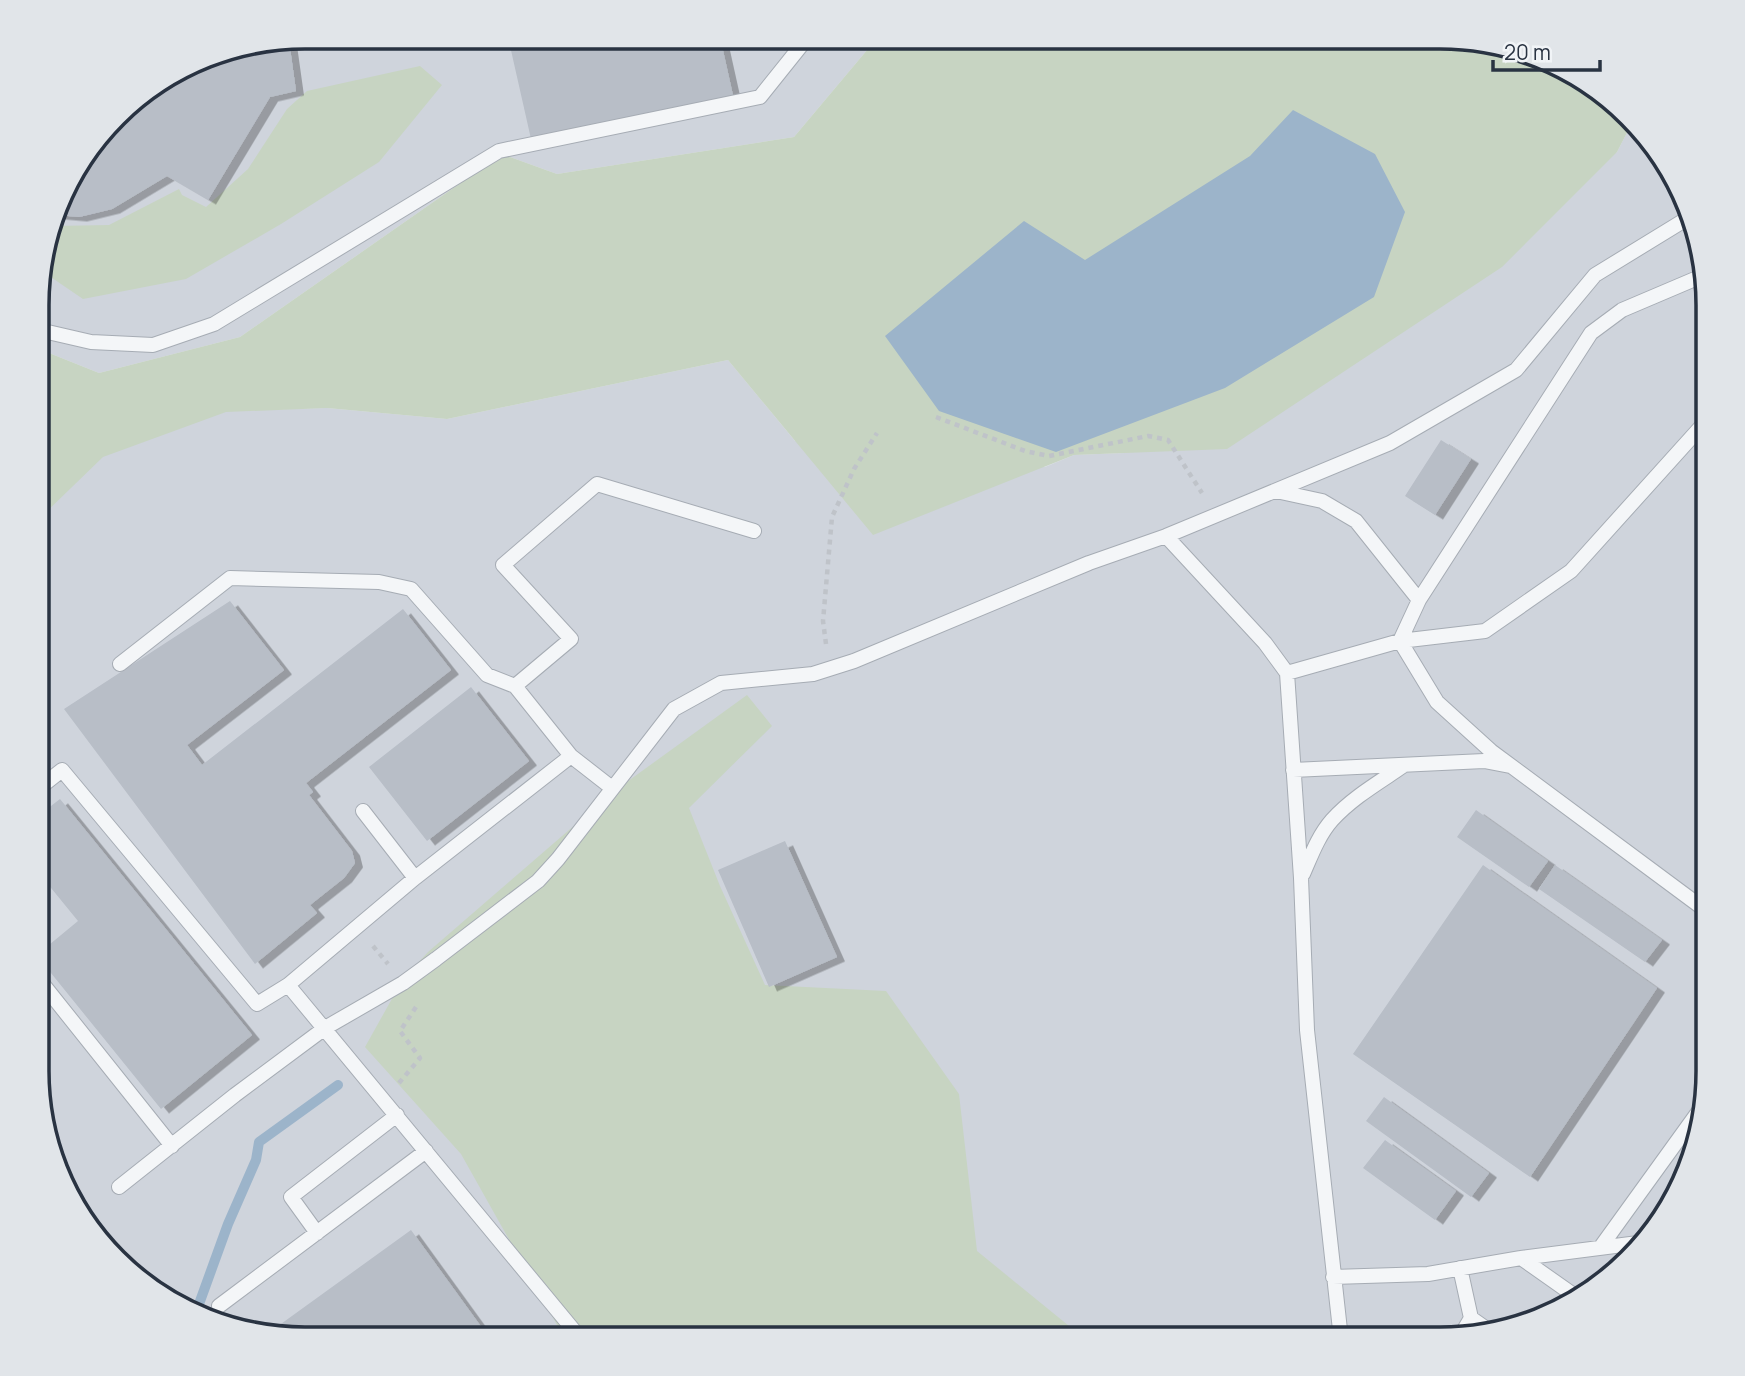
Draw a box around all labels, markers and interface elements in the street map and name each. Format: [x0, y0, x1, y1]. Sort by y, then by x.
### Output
scale bar [1493, 28, 1600, 72]
text: 20 m [1504, 38, 1551, 66]

